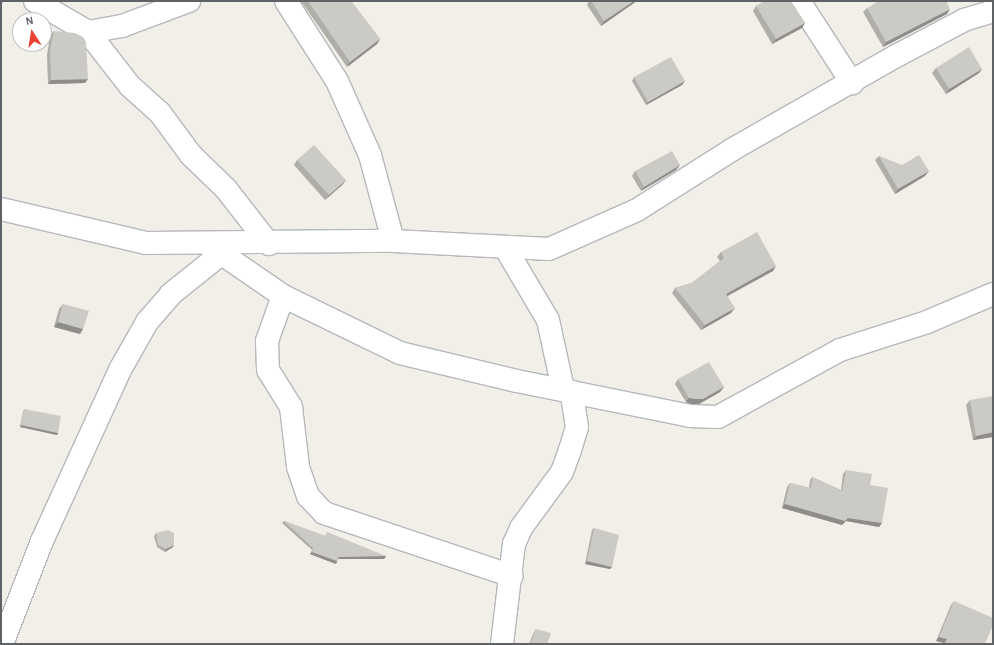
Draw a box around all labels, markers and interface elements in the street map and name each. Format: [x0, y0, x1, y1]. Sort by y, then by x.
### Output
north arrow [12, 12, 52, 52]
text: N [25, 15, 34, 27]

